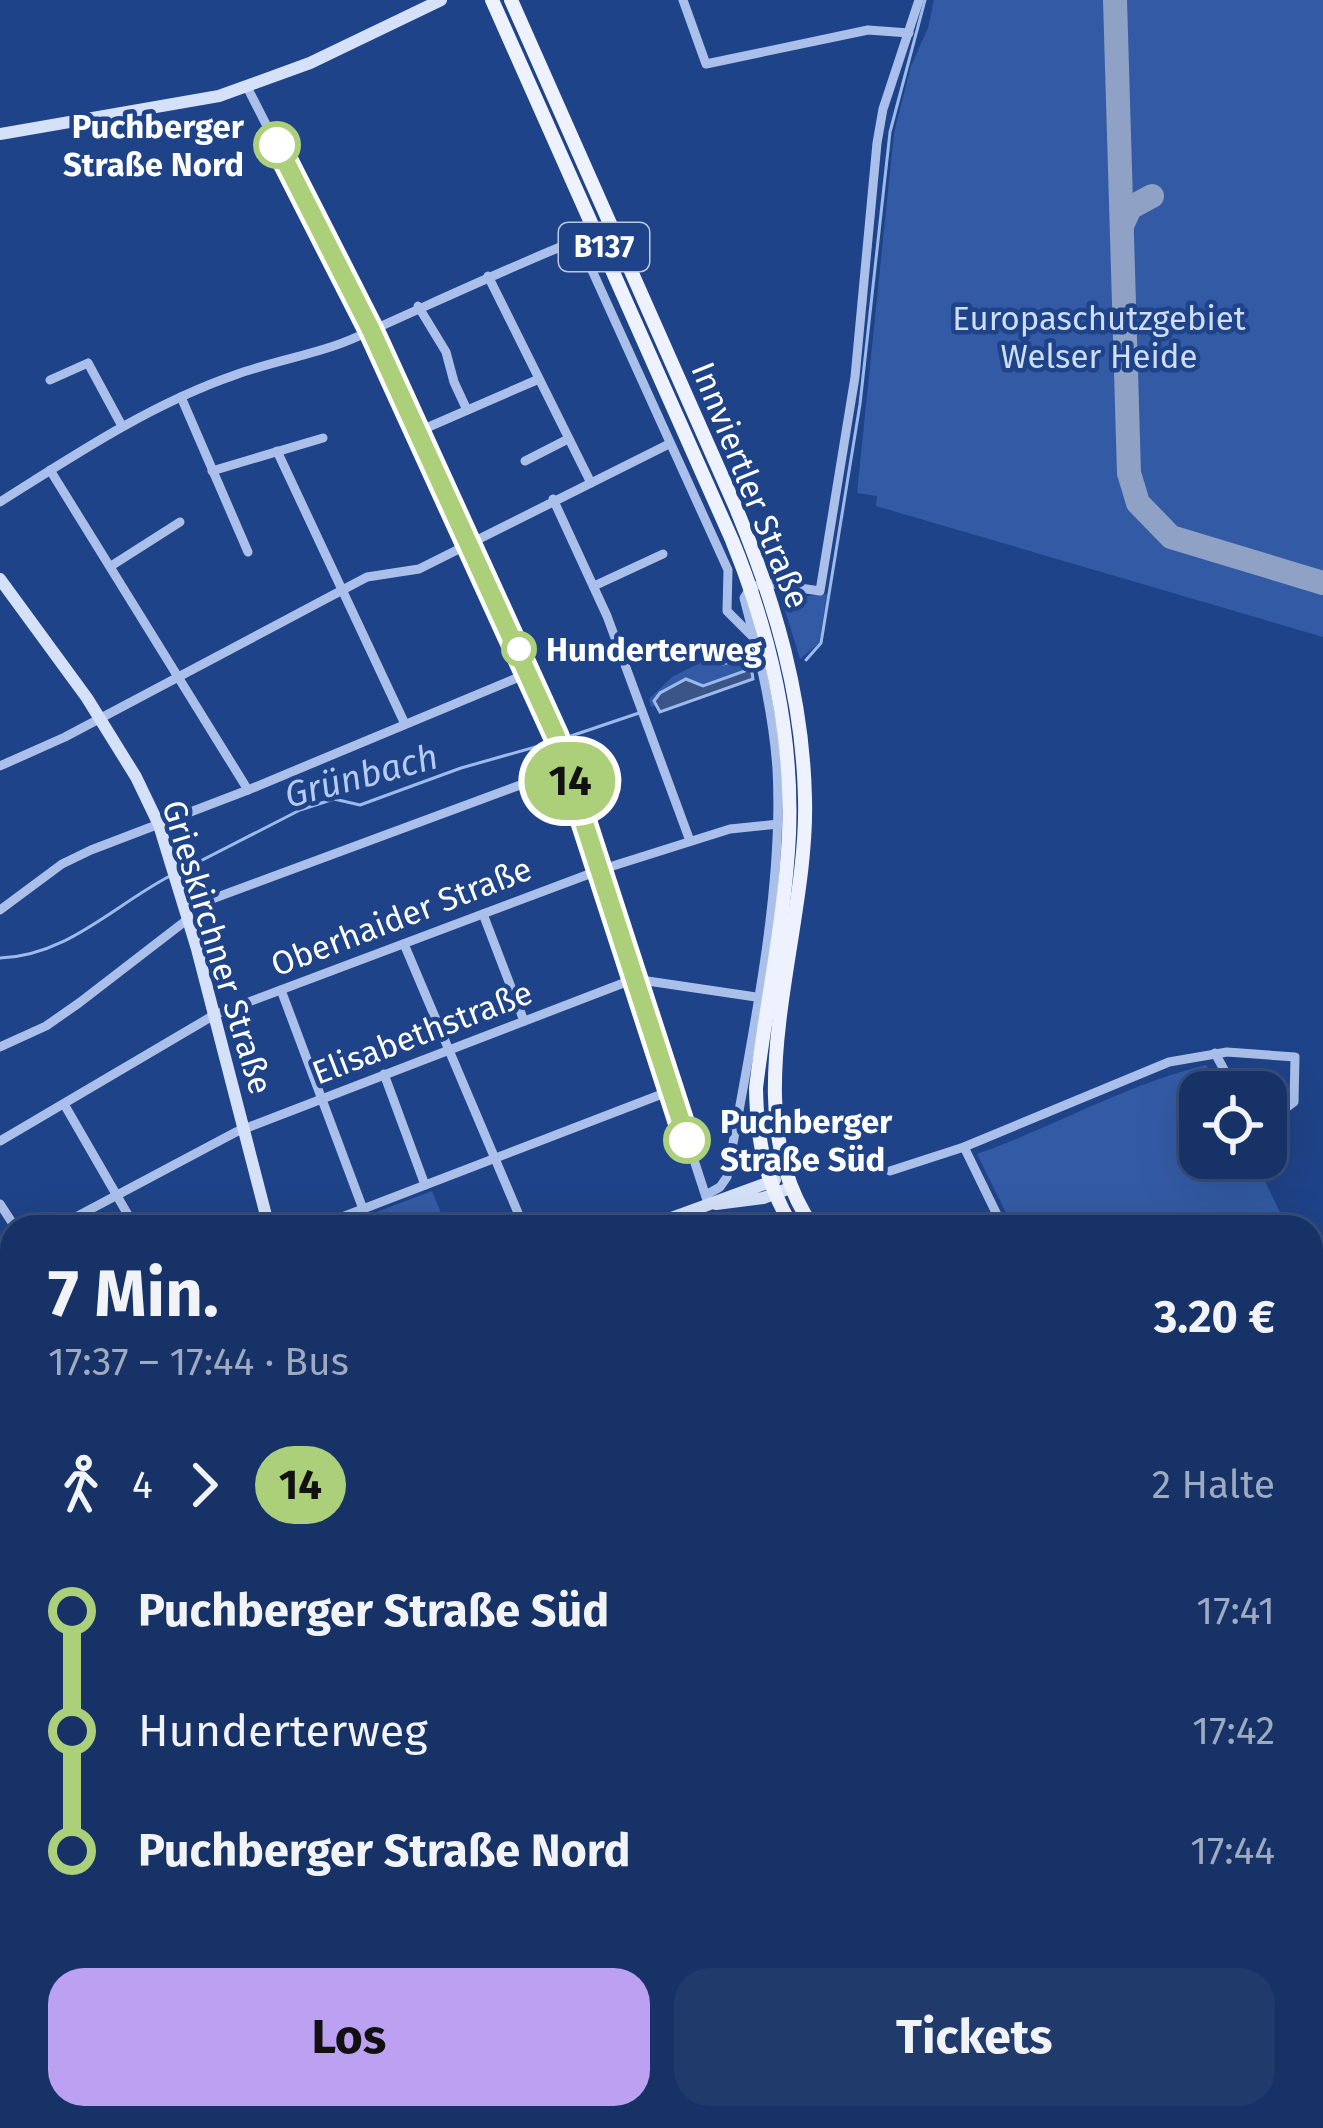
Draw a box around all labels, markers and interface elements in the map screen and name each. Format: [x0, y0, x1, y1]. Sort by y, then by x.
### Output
place label: Puchberger Straße Nord [63, 107, 245, 185]
marker: Puchberger Straße Nord [255, 123, 299, 167]
road number: B137 [559, 223, 649, 271]
park label: Europaschutzgebiet Welser Heide [952, 299, 1246, 377]
street label: Innviertler Straße [682, 356, 818, 614]
place label: Hunderterweg [546, 630, 763, 670]
marker: Hunderterweg [503, 633, 535, 665]
water label: Grünbach [280, 734, 443, 818]
line badge: 14 [516, 742, 624, 820]
text: 14 [548, 756, 592, 806]
street label: Grieskirchner Straße [153, 796, 281, 1099]
street label: Oberhaider Straße [265, 849, 537, 985]
street label: Elisabethstraße [307, 973, 538, 1093]
map controls [1179, 1071, 1287, 1179]
button: locate [1179, 1071, 1287, 1179]
place label: Puchberger Straße Süd [720, 1102, 893, 1180]
marker: Puchberger Straße Süd [665, 1118, 709, 1162]
text: 7 Min. [48, 1254, 219, 1333]
text: 3.20 € [1154, 1290, 1275, 1344]
text: 17:37 – 17:44 · Bus [48, 1339, 349, 1385]
icon: walk [48, 1452, 114, 1518]
icon: forward [171, 1452, 237, 1518]
text: 14 [279, 1460, 322, 1510]
text: 4 [132, 1462, 153, 1508]
text: 2 Halte [1152, 1462, 1275, 1508]
text: Puchberger Straße Süd [138, 1584, 609, 1638]
text: 17:41 [1196, 1588, 1275, 1634]
text: Hunderterweg [138, 1704, 428, 1758]
text: 17:42 [1192, 1708, 1275, 1754]
text: Puchberger Straße Nord [138, 1824, 630, 1878]
text: 17:44 [1190, 1828, 1275, 1874]
button: Los [48, 1968, 650, 2106]
button: Tickets [674, 1968, 1275, 2106]

